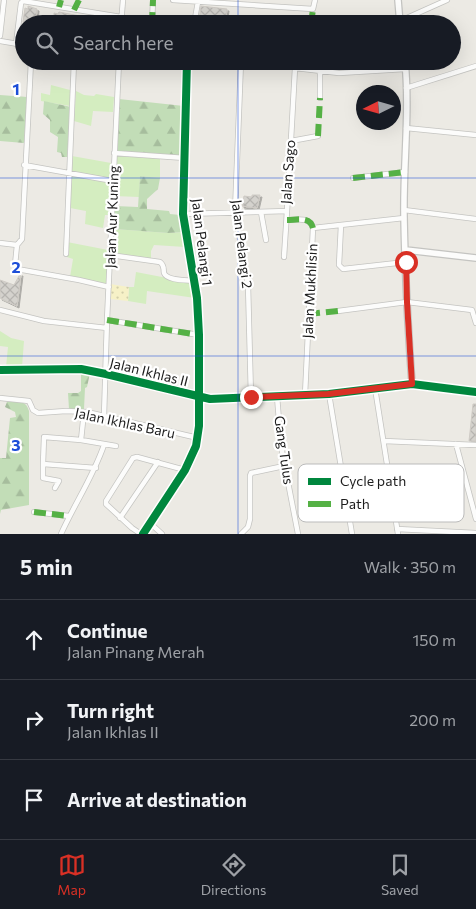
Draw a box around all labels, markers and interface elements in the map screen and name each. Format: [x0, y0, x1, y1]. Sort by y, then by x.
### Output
search box [15, 15, 461, 70]
icon: search [33, 29, 61, 57]
text: Search here [73, 31, 173, 54]
text: 1 [12, 79, 20, 98]
north arrow [356, 85, 401, 130]
street label: Jalan Sago [277, 139, 298, 205]
street label: Jalan Aur Kuning [101, 165, 122, 269]
street label: Jalan Pelangi 1 [189, 197, 216, 286]
street label: Jalan Pelangi 2 [229, 199, 256, 290]
street label: Jalan Mukhlisin [299, 243, 320, 339]
route start [395, 251, 418, 274]
text: 2 [11, 257, 21, 276]
street label: Jalan Ikhlas II [108, 354, 190, 389]
route end [240, 386, 263, 409]
street label: Jalan Ikhlas Baru [73, 404, 177, 441]
street label: Gang Tulus [271, 414, 298, 485]
text: 3 [11, 435, 21, 454]
legend [298, 464, 464, 522]
text: Cycle path [340, 472, 406, 489]
text: Path [340, 495, 370, 512]
text: 5 min [20, 554, 73, 579]
text: Walk · 350 m [364, 557, 456, 576]
text: Continue [67, 619, 147, 642]
icon: ahead [20, 626, 48, 654]
text: 150 m [413, 630, 456, 649]
text: Jalan Pinang Merah [67, 642, 205, 661]
text: Turn right [67, 699, 154, 722]
icon: right [20, 706, 48, 734]
text: 200 m [409, 710, 456, 729]
text: Jalan Ikhlas II [67, 722, 159, 741]
icon: arrive [20, 786, 48, 814]
text: Arrive at destination [67, 788, 247, 811]
tab: Map [57, 851, 86, 898]
tab: Directions [201, 851, 266, 898]
tab: Saved [381, 851, 419, 898]

